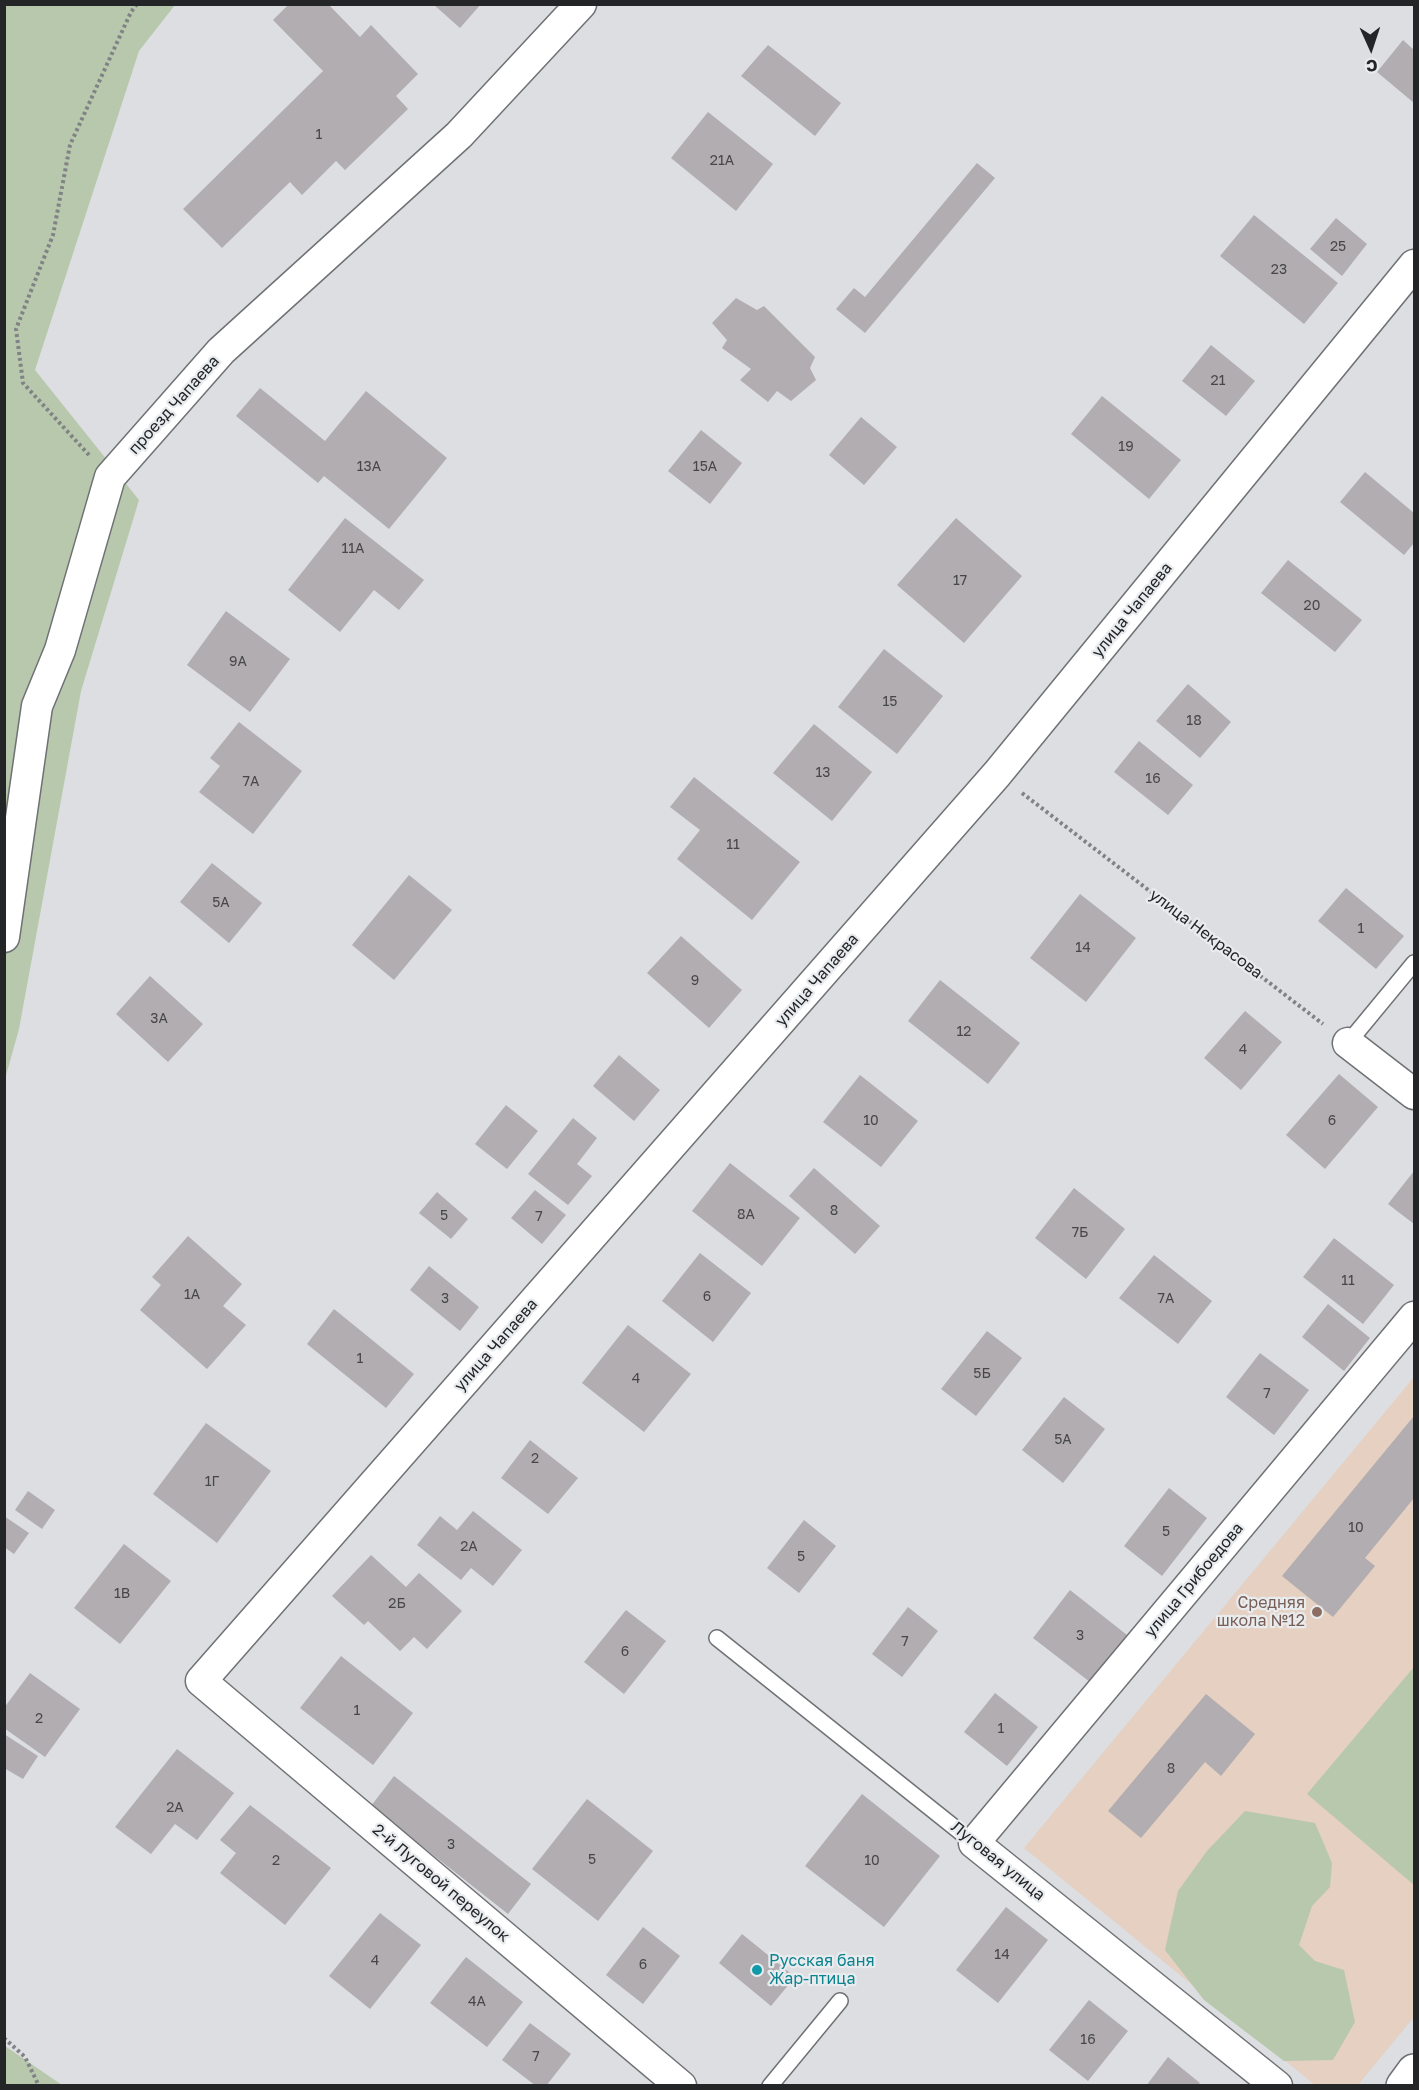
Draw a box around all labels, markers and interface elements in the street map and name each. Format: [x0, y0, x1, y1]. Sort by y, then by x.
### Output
north arrow [1341, 18, 1401, 78]
text: С [1366, 56, 1378, 76]
house number: 1 [316, 127, 322, 143]
house number: 21А [710, 153, 734, 169]
house number: 25 [1330, 239, 1346, 255]
house number: 23 [1271, 262, 1287, 278]
street label: проезд Чапаева [125, 352, 223, 458]
house number: 21 [1211, 373, 1225, 389]
house number: 19 [1118, 439, 1134, 455]
house number: 13А [357, 459, 381, 475]
house number: 15А [693, 459, 717, 475]
house number: 11А [342, 541, 364, 557]
street label: улица Чапаева [1088, 559, 1176, 661]
house number: 17 [953, 573, 967, 589]
house number: 20 [1304, 598, 1320, 614]
house number: 9А [229, 654, 247, 670]
house number: 15 [883, 694, 897, 710]
house number: 18 [1186, 713, 1202, 729]
house number: 13 [816, 765, 830, 781]
house number: 16 [1145, 771, 1161, 787]
house number: 7А [243, 774, 259, 790]
house number: 11 [726, 837, 740, 853]
street label: улица Некрасова [1146, 885, 1266, 983]
house number: 5А [212, 895, 230, 911]
house number: 1 [1358, 921, 1364, 937]
street label: улица Чапаева [771, 930, 863, 1030]
house number: 14 [1075, 940, 1091, 956]
house number: 9 [691, 973, 699, 989]
house number: 3А [150, 1011, 168, 1027]
house number: 12 [957, 1024, 971, 1040]
house number: 4 [1239, 1042, 1247, 1058]
house number: 10 [863, 1113, 879, 1129]
house number: 6 [1328, 1113, 1336, 1129]
house number: 8 [830, 1203, 838, 1219]
house number: 8А [737, 1207, 755, 1223]
house number: 5 [440, 1208, 448, 1224]
house number: 7 [535, 1209, 543, 1225]
house number: 7Б [1072, 1225, 1088, 1241]
house number: 11 [1341, 1273, 1355, 1289]
house number: 1А [184, 1287, 200, 1303]
house number: 6 [703, 1289, 711, 1305]
house number: 3 [441, 1291, 449, 1307]
house number: 7А [1158, 1291, 1174, 1307]
street label: улица Чапаева [450, 1295, 542, 1395]
house number: 1 [357, 1351, 363, 1367]
house number: 5Б [973, 1366, 991, 1382]
house number: 4 [632, 1371, 640, 1387]
house number: 7 [1263, 1386, 1271, 1402]
house number: 5А [1054, 1432, 1072, 1448]
house number: 2 [531, 1451, 539, 1467]
house number: 1Г [205, 1474, 219, 1490]
street label: улица Грибоедова [1141, 1519, 1247, 1641]
house number: 10 [1348, 1520, 1364, 1536]
house number: 5 [1162, 1524, 1170, 1540]
house number: 2А [460, 1539, 478, 1555]
house number: 5 [797, 1549, 805, 1565]
house number: 1В [114, 1586, 130, 1602]
place label: Средняя школа №12 [1217, 1593, 1305, 1631]
house number: 2Б [388, 1596, 406, 1612]
marker: Средняя школа №12 [1310, 1605, 1324, 1619]
house number: 3 [1076, 1628, 1084, 1644]
house number: 7 [901, 1634, 909, 1650]
house number: 6 [621, 1644, 629, 1660]
house number: 1 [354, 1703, 360, 1719]
house number: 2 [35, 1711, 43, 1727]
house number: 1 [998, 1721, 1004, 1737]
house number: 8 [1167, 1761, 1175, 1777]
house number: 2А [166, 1800, 184, 1816]
street label: Луговая улица [947, 1817, 1049, 1905]
street label: 2-й Луговой переулок [368, 1820, 514, 1946]
house number: 3 [447, 1837, 455, 1853]
house number: 5 [588, 1852, 596, 1868]
house number: 2 [272, 1853, 280, 1869]
house number: 10 [864, 1853, 880, 1869]
house number: 14 [994, 1947, 1010, 1963]
place label: Русская баня Жар-птица [769, 1951, 875, 1989]
house number: 4 [371, 1953, 379, 1969]
house number: 6 [639, 1957, 647, 1973]
marker: Русская баня Жар-птица [750, 1963, 764, 1977]
house number: 4А [468, 1994, 486, 2010]
house number: 16 [1080, 2032, 1096, 2048]
house number: 7 [532, 2049, 540, 2065]

